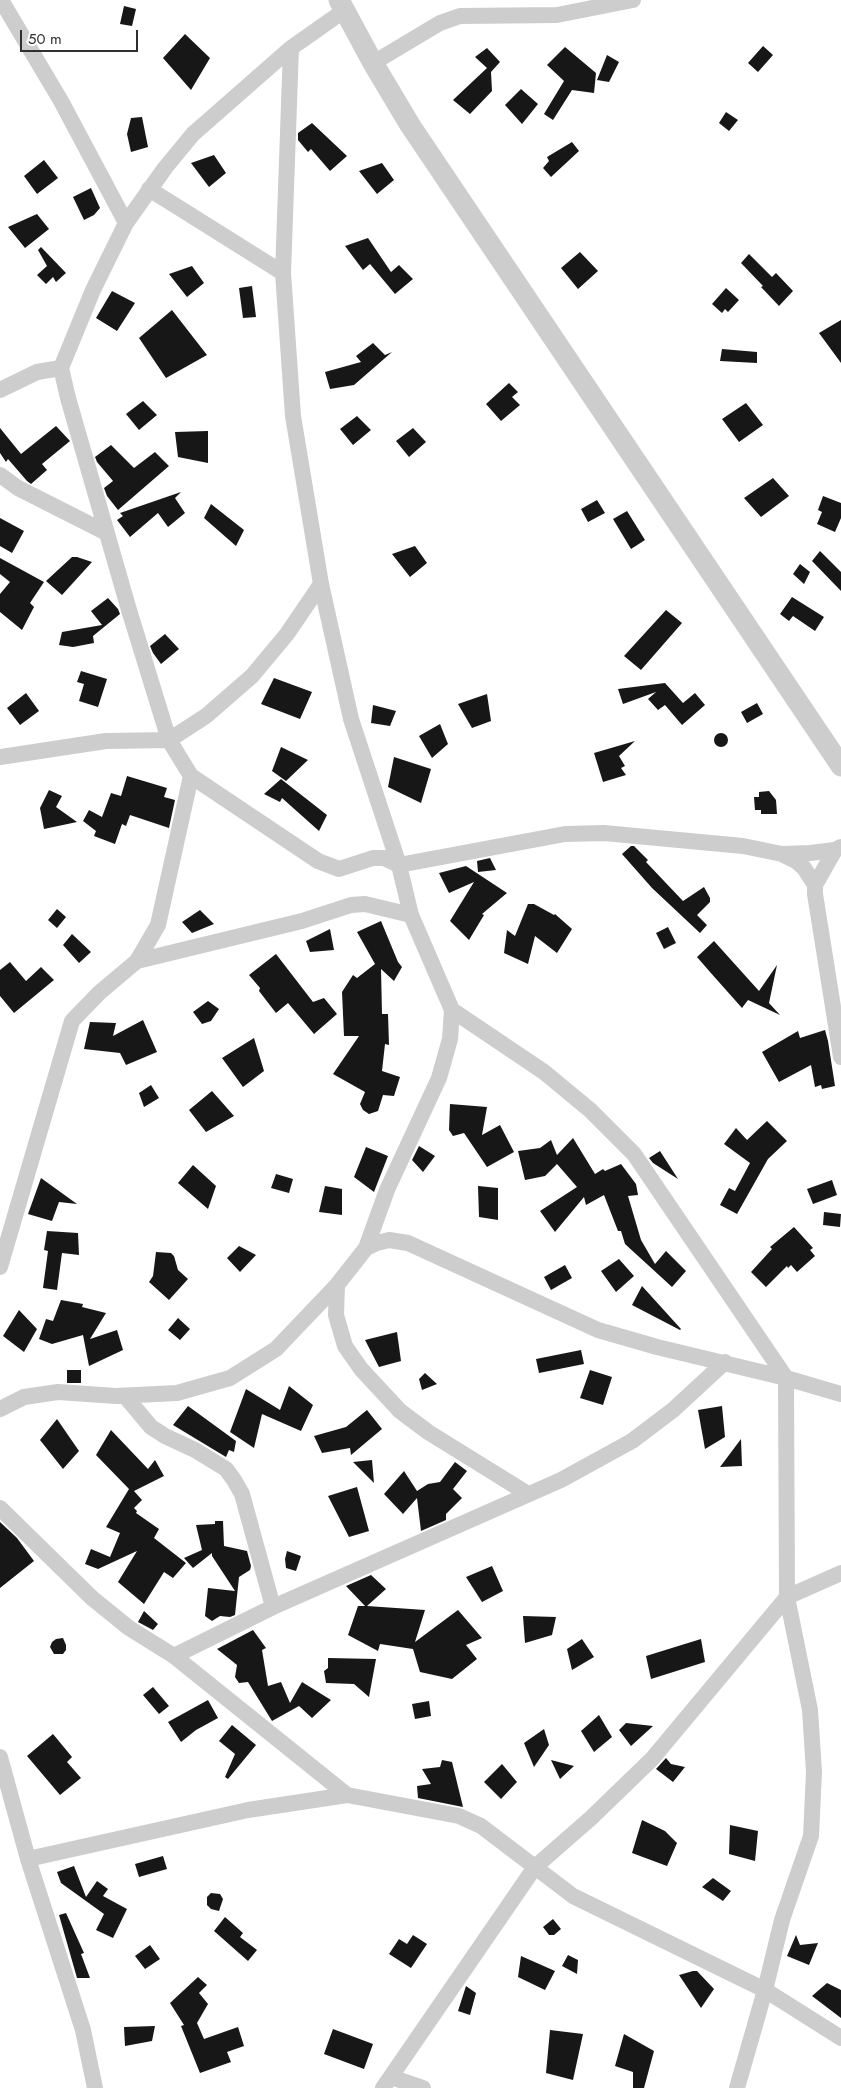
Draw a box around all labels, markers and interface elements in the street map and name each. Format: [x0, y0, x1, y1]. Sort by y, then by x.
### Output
scale bar [22, 20, 140, 52]
text: 50 m [28, 28, 62, 50]

